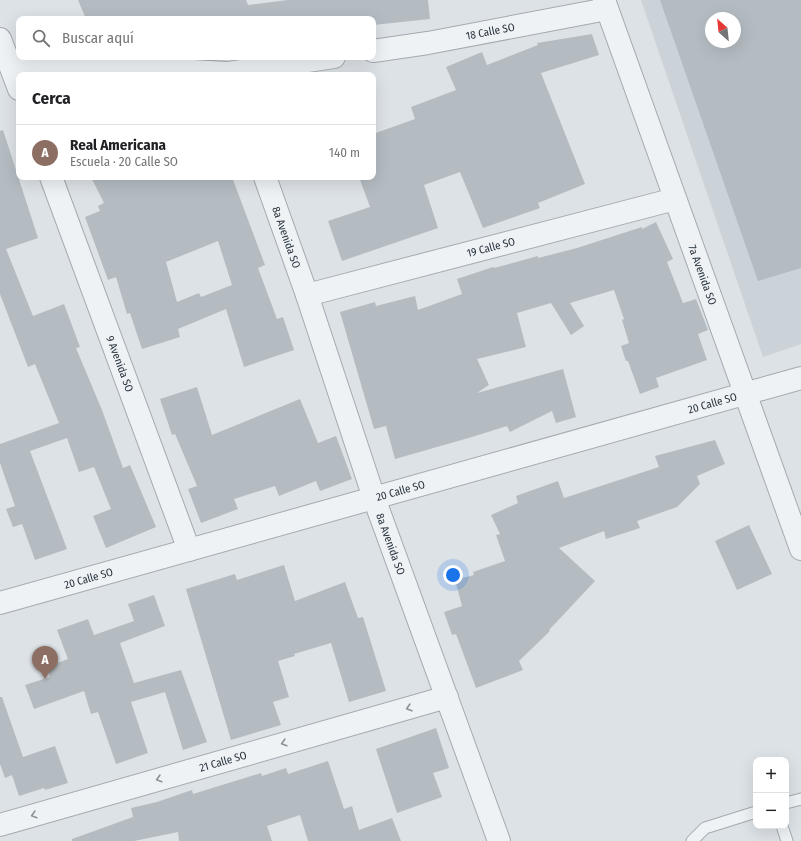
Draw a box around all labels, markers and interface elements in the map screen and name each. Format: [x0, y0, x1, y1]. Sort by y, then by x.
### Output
north arrow [705, 12, 741, 48]
search box [16, 16, 376, 60]
street label: 18 Calle SO [465, 21, 516, 43]
icon: search [30, 27, 52, 49]
text: Buscar aquí [62, 29, 134, 47]
text: Cerca [32, 88, 71, 109]
text: Real Americana [70, 136, 166, 154]
text: A [41, 145, 49, 160]
text: 140 m [329, 145, 360, 160]
text: Escuela · 20 Calle SO [70, 154, 178, 169]
street label: 8a Avenida SO [269, 205, 303, 270]
street label: 19 Calle SO [466, 235, 516, 260]
street label: 7a Avenida SO [685, 243, 719, 307]
street label: 9 Avenida SO [103, 334, 136, 394]
street label: 20 Calle SO [687, 390, 739, 416]
street label: 20 Calle SO [375, 478, 427, 504]
street label: 8a Avenida SO [373, 512, 407, 577]
your location [443, 565, 463, 585]
street label: 20 Calle SO [63, 566, 115, 592]
pin: A [32, 646, 58, 679]
one-way arrow [406, 703, 413, 712]
one-way arrow [281, 739, 288, 747]
street label: 21 Calle SO [198, 749, 248, 775]
map controls [753, 757, 789, 829]
button: + [753, 757, 789, 793]
one-way arrow [156, 774, 163, 783]
button: − [753, 793, 789, 829]
one-way arrow [31, 810, 38, 819]

